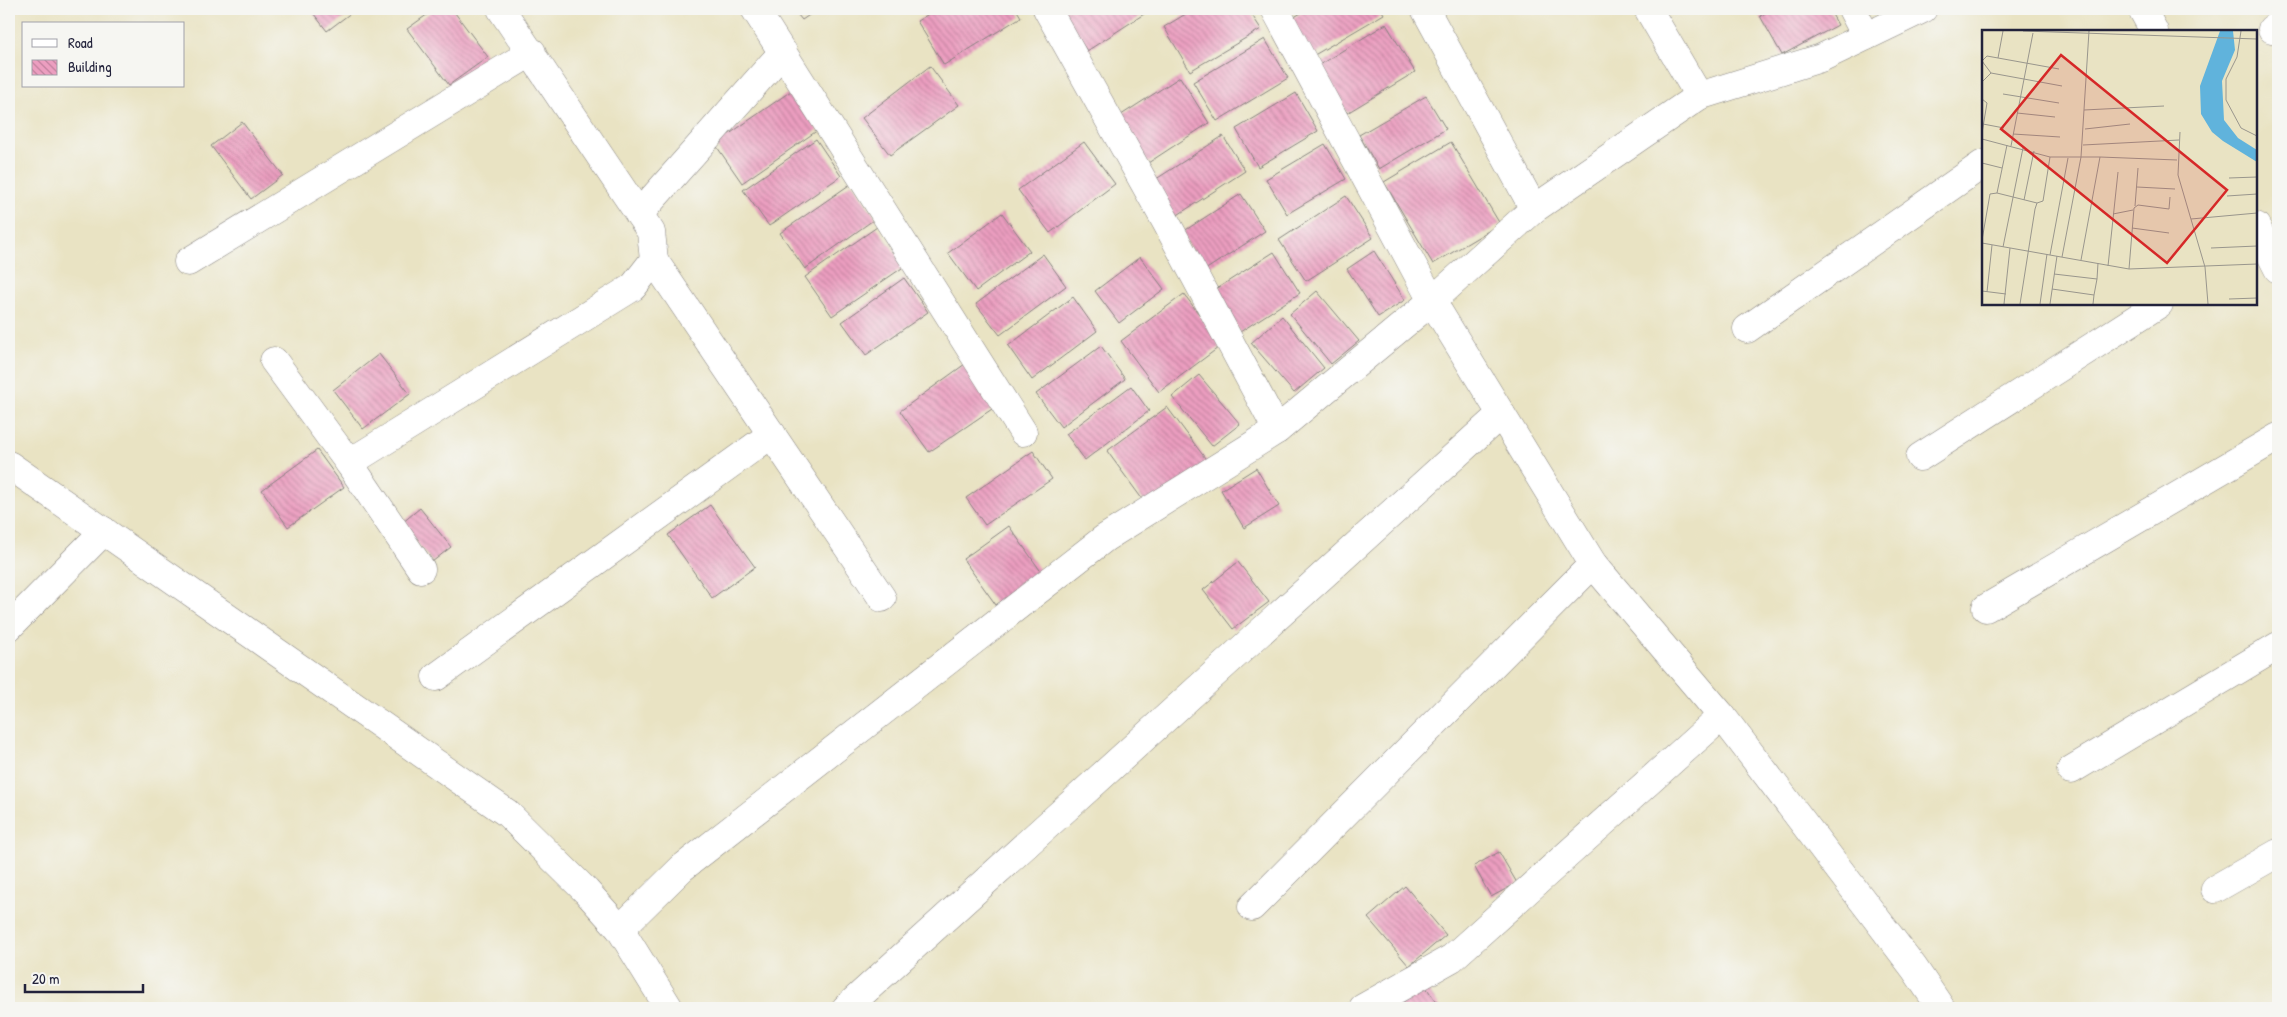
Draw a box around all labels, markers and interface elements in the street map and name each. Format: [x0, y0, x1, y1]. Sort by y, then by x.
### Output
legend [22, 22, 185, 88]
inset map [1982, 30, 2257, 305]
text: Road [68, 32, 93, 53]
text: Building [68, 56, 112, 77]
scale bar [25, 962, 142, 994]
text: 20 m [32, 968, 59, 989]

